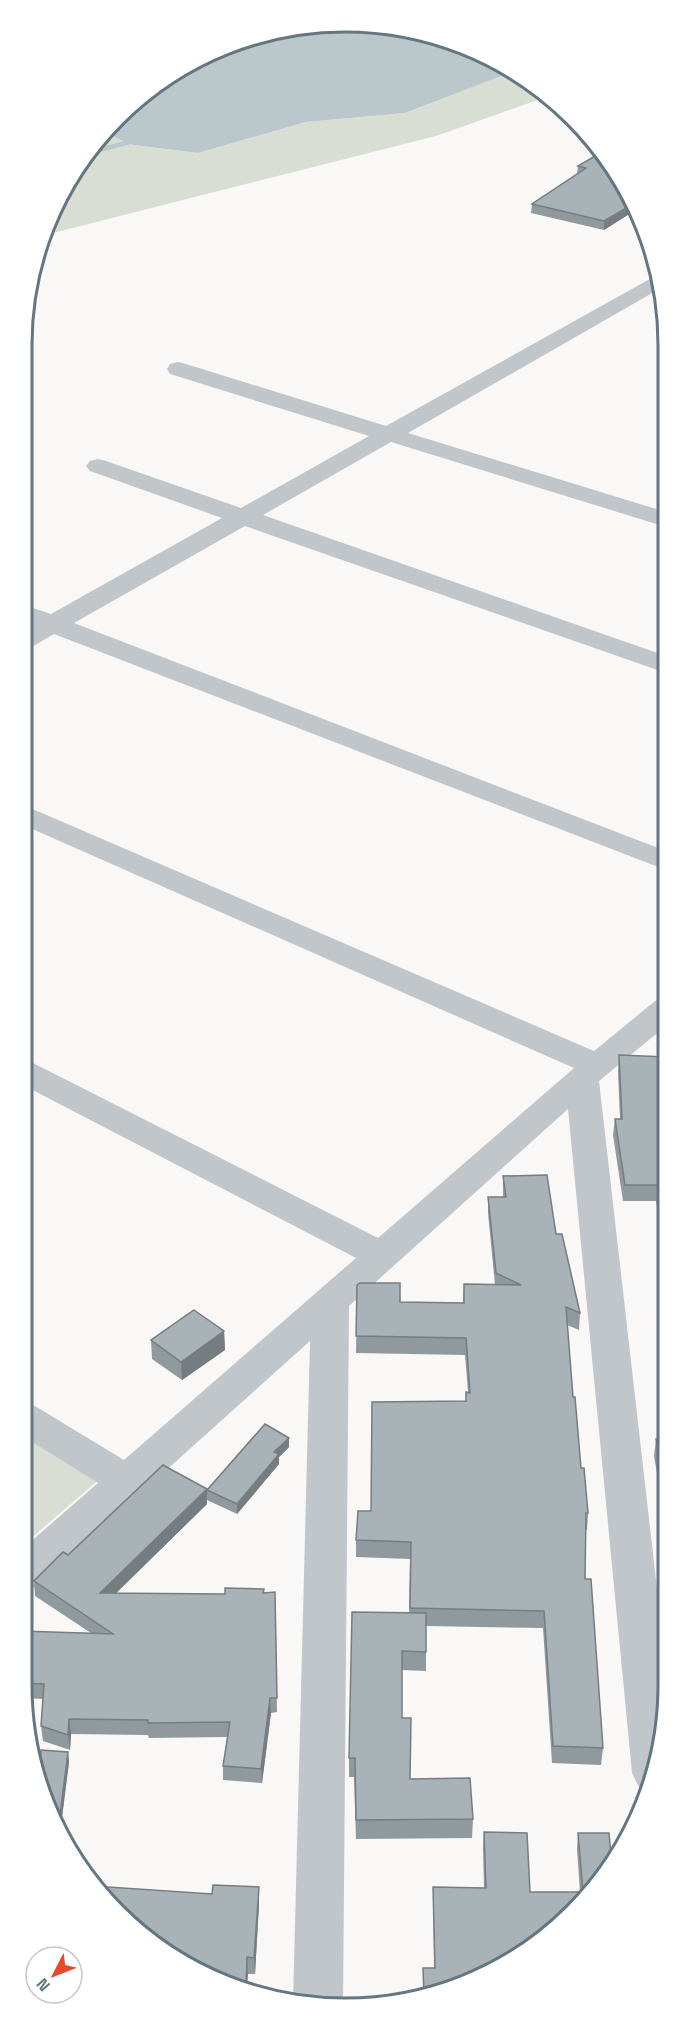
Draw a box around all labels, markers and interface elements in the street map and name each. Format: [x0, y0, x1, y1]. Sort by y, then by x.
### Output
north arrow [24, 1945, 84, 2005]
text: N [32, 1974, 55, 1996]

